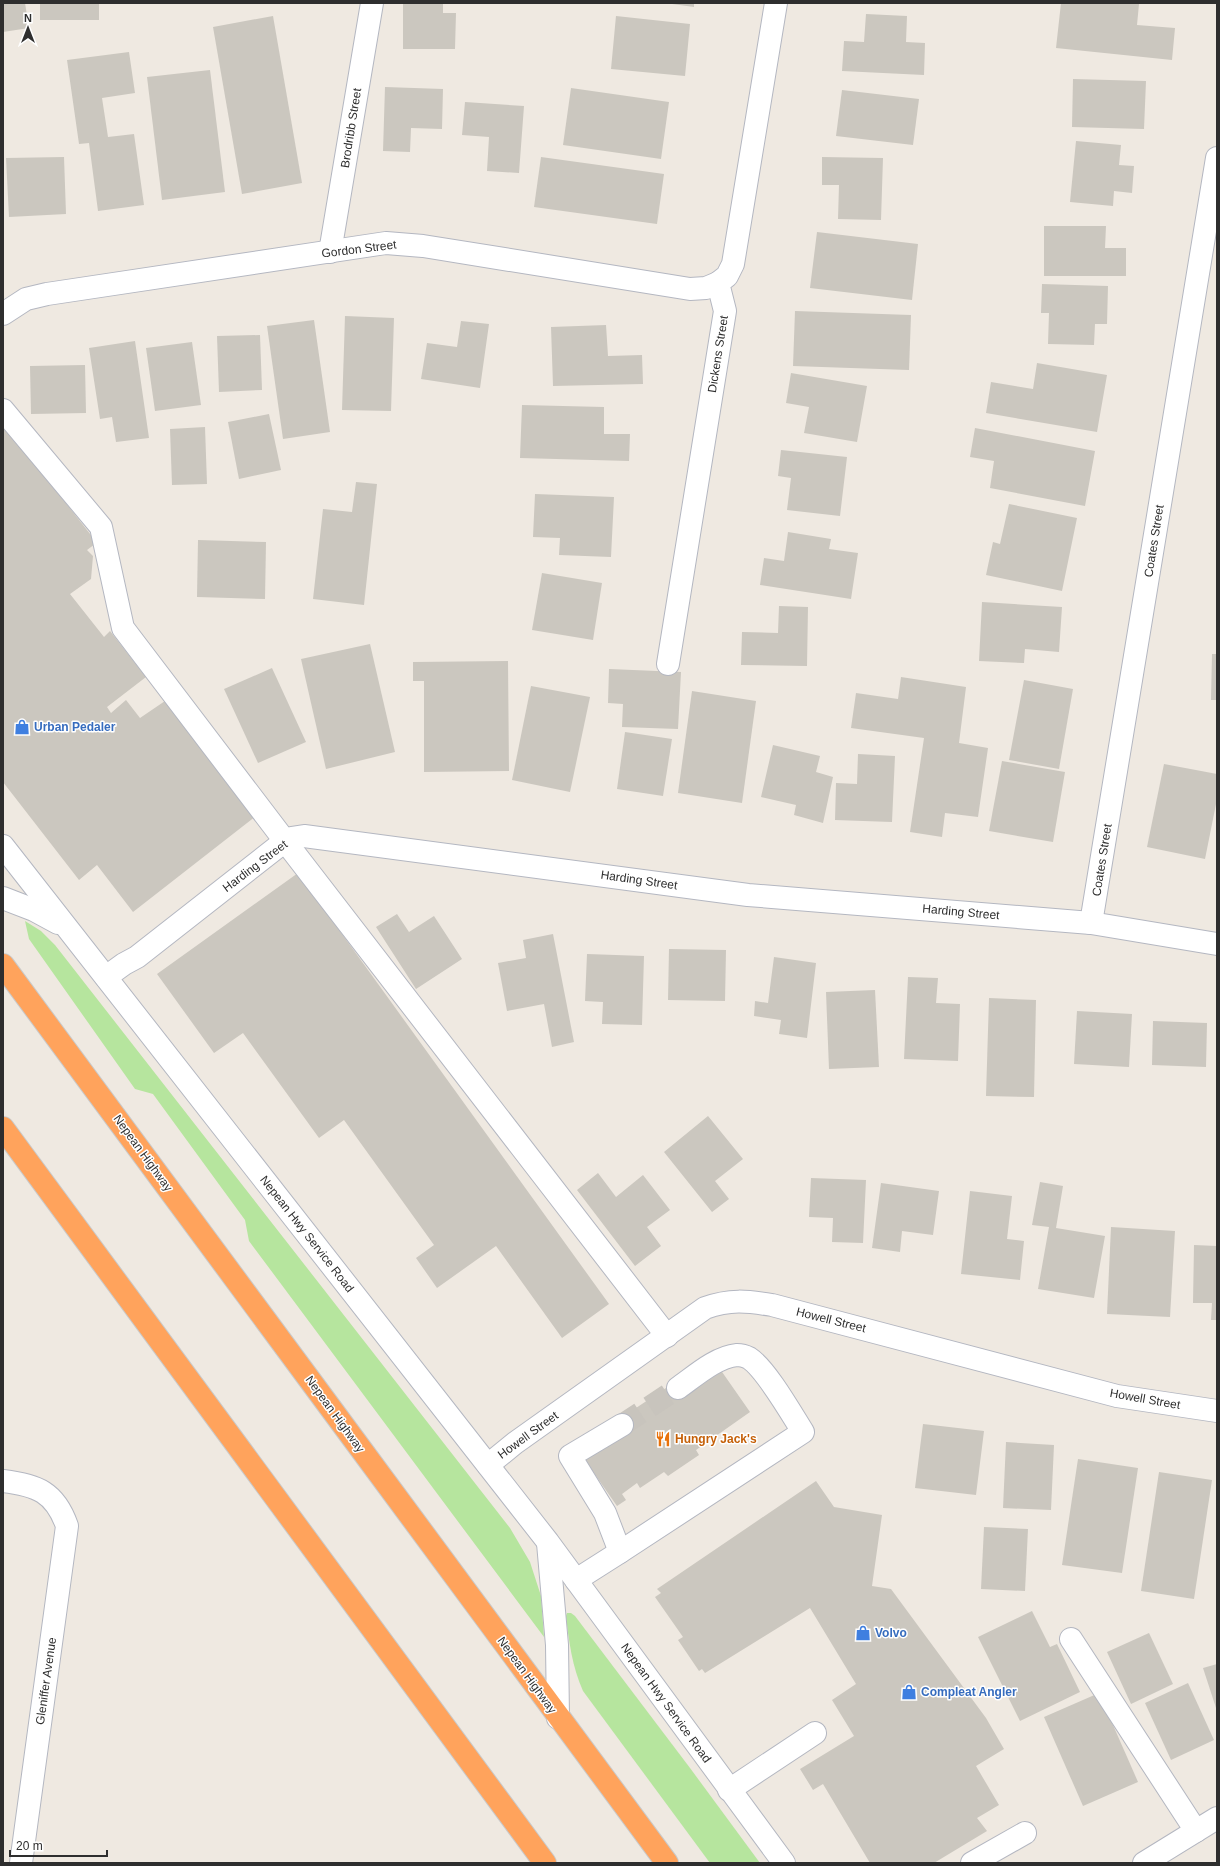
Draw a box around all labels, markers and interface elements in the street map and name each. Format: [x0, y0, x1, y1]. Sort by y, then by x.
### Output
north arrow [8, 8, 48, 48]
text: N [24, 12, 32, 24]
street label: Brodribb Street [338, 86, 364, 169]
street label: Gordon Street [321, 237, 398, 261]
street label: Dickens Street [705, 314, 731, 394]
street label: Coates Street [1141, 503, 1167, 578]
shop icon: Urban Pedaler [13, 718, 31, 736]
place label: Urban Pedaler [34, 720, 116, 734]
street label: Coates Street [1089, 822, 1115, 897]
street label: Harding Street [220, 837, 291, 895]
street label: Harding Street [600, 868, 679, 892]
street label: Harding Street [922, 902, 1001, 922]
street label: Nepean Highway [110, 1112, 176, 1194]
street label: Nepean Hwy Service Road [257, 1173, 357, 1295]
street label: Howell Street [795, 1305, 868, 1336]
street label: Nepean Highway [302, 1373, 368, 1455]
street label: Howell Street [1109, 1386, 1182, 1412]
street label: Howell Street [495, 1408, 562, 1462]
restaurant icon: Hungry Jack's [654, 1430, 672, 1448]
place label: Hungry Jack's [675, 1432, 757, 1446]
shop icon: Volvo [854, 1624, 872, 1642]
place label: Volvo [875, 1626, 907, 1640]
street label: Nepean Highway [494, 1634, 560, 1716]
street label: Gleniffer Avenue [33, 1636, 59, 1726]
street label: Nepean Hwy Service Road [618, 1641, 714, 1765]
shop icon: Compleat Angler [900, 1683, 918, 1701]
place label: Compleat Angler [921, 1685, 1017, 1699]
scale bar [10, 1832, 107, 1858]
text: 20 m [16, 1839, 43, 1853]

